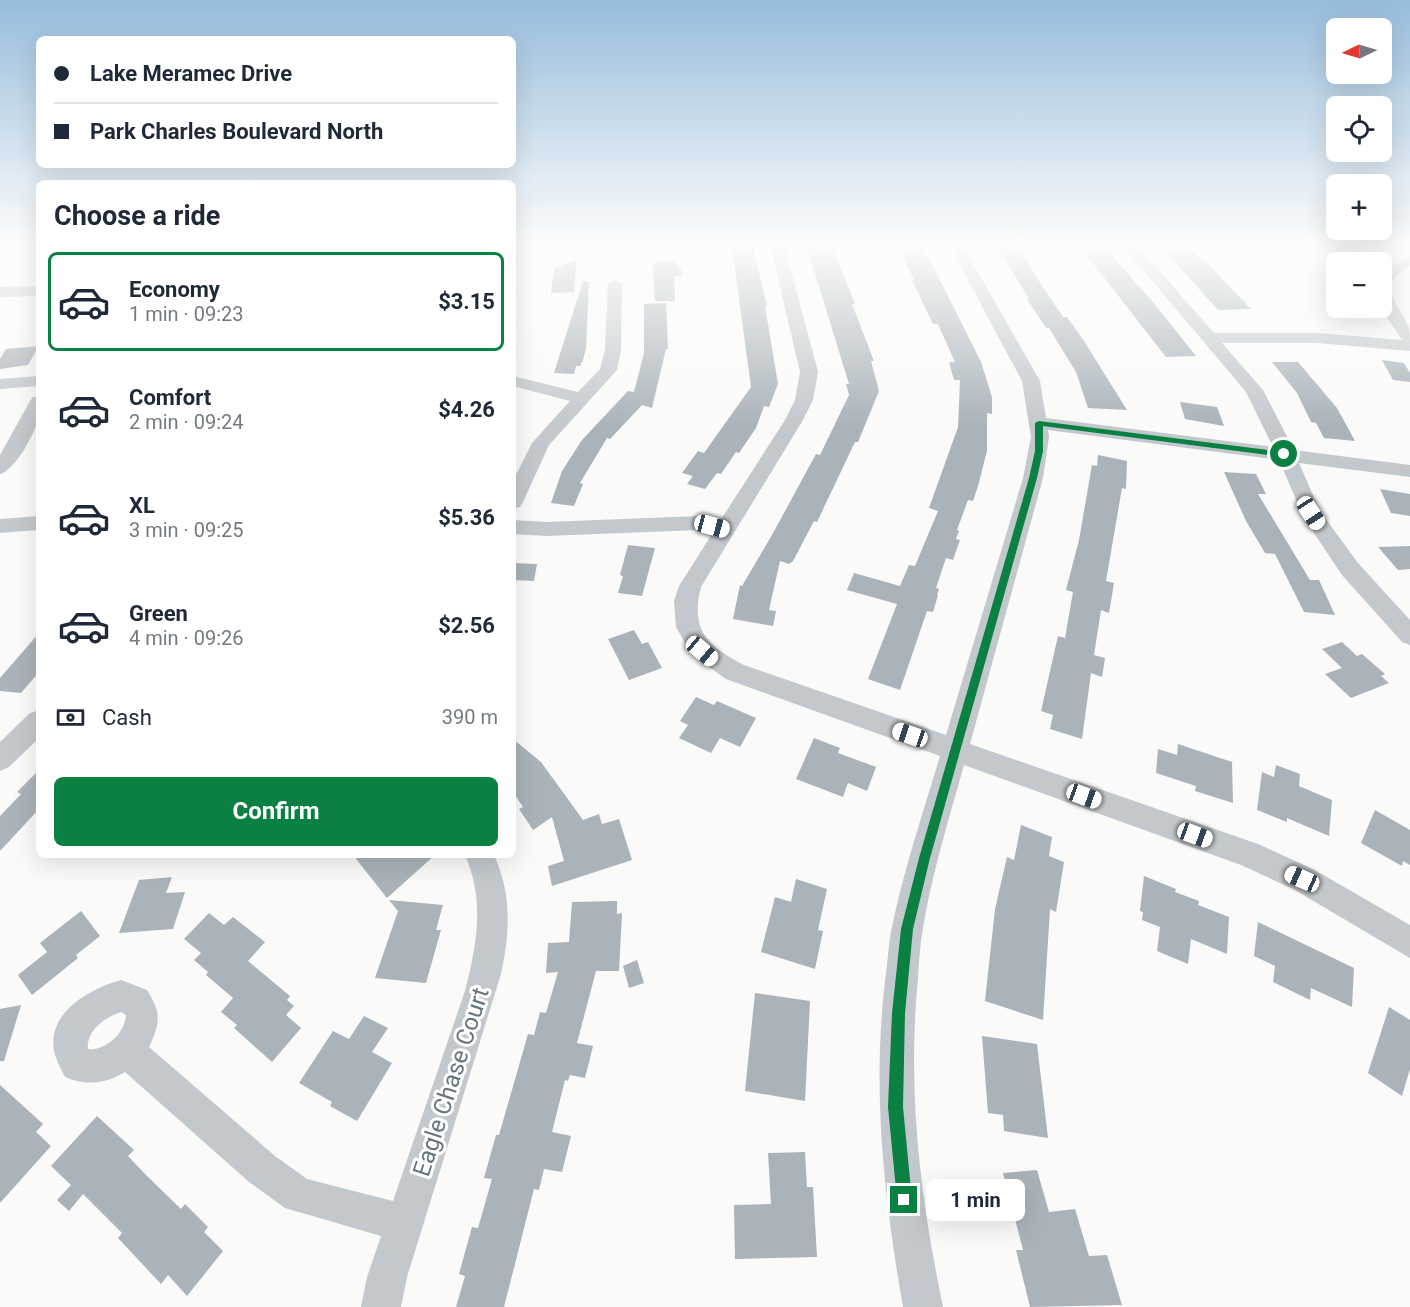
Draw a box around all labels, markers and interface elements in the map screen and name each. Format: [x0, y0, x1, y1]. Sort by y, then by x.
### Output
north arrow [1326, 18, 1392, 84]
map controls [1326, 18, 1392, 318]
text: Lake Meramec Drive [90, 61, 292, 86]
button: locate [1326, 96, 1392, 162]
text: Park Charles Boulevard North [90, 119, 383, 144]
button: + [1326, 174, 1392, 240]
text: Choose a ride [54, 200, 220, 232]
button: − [1326, 252, 1392, 318]
icon: car [57, 275, 111, 329]
text: Economy [129, 277, 220, 302]
text: $3.15 [438, 289, 495, 314]
text: 1 min · 09:23 [129, 302, 244, 326]
icon: car [57, 383, 111, 437]
text: Comfort [129, 385, 211, 410]
text: $4.26 [438, 397, 495, 422]
text: 2 min · 09:24 [129, 410, 244, 434]
route start [1270, 440, 1297, 467]
icon: car [57, 491, 111, 545]
text: XL [129, 493, 155, 518]
car [1294, 493, 1328, 533]
text: $5.36 [438, 505, 495, 530]
car [692, 513, 732, 539]
text: 3 min · 09:25 [129, 518, 244, 542]
icon: car [57, 599, 111, 653]
text: Green [129, 601, 188, 626]
text: $2.56 [438, 613, 495, 638]
text: 4 min · 09:26 [129, 626, 244, 650]
car [682, 633, 722, 669]
icon: cash [54, 701, 87, 734]
text: Cash [102, 705, 152, 730]
text: 390 m [442, 705, 498, 729]
car [890, 721, 930, 749]
button: Confirm [54, 777, 498, 846]
car [1064, 781, 1104, 811]
car [1175, 820, 1215, 850]
car [1282, 863, 1322, 895]
street label: Eagle Chase Court [407, 984, 495, 1180]
callout: 1 min [925, 1179, 1024, 1221]
route end [890, 1186, 917, 1213]
text: 1 min [950, 1188, 1001, 1212]

